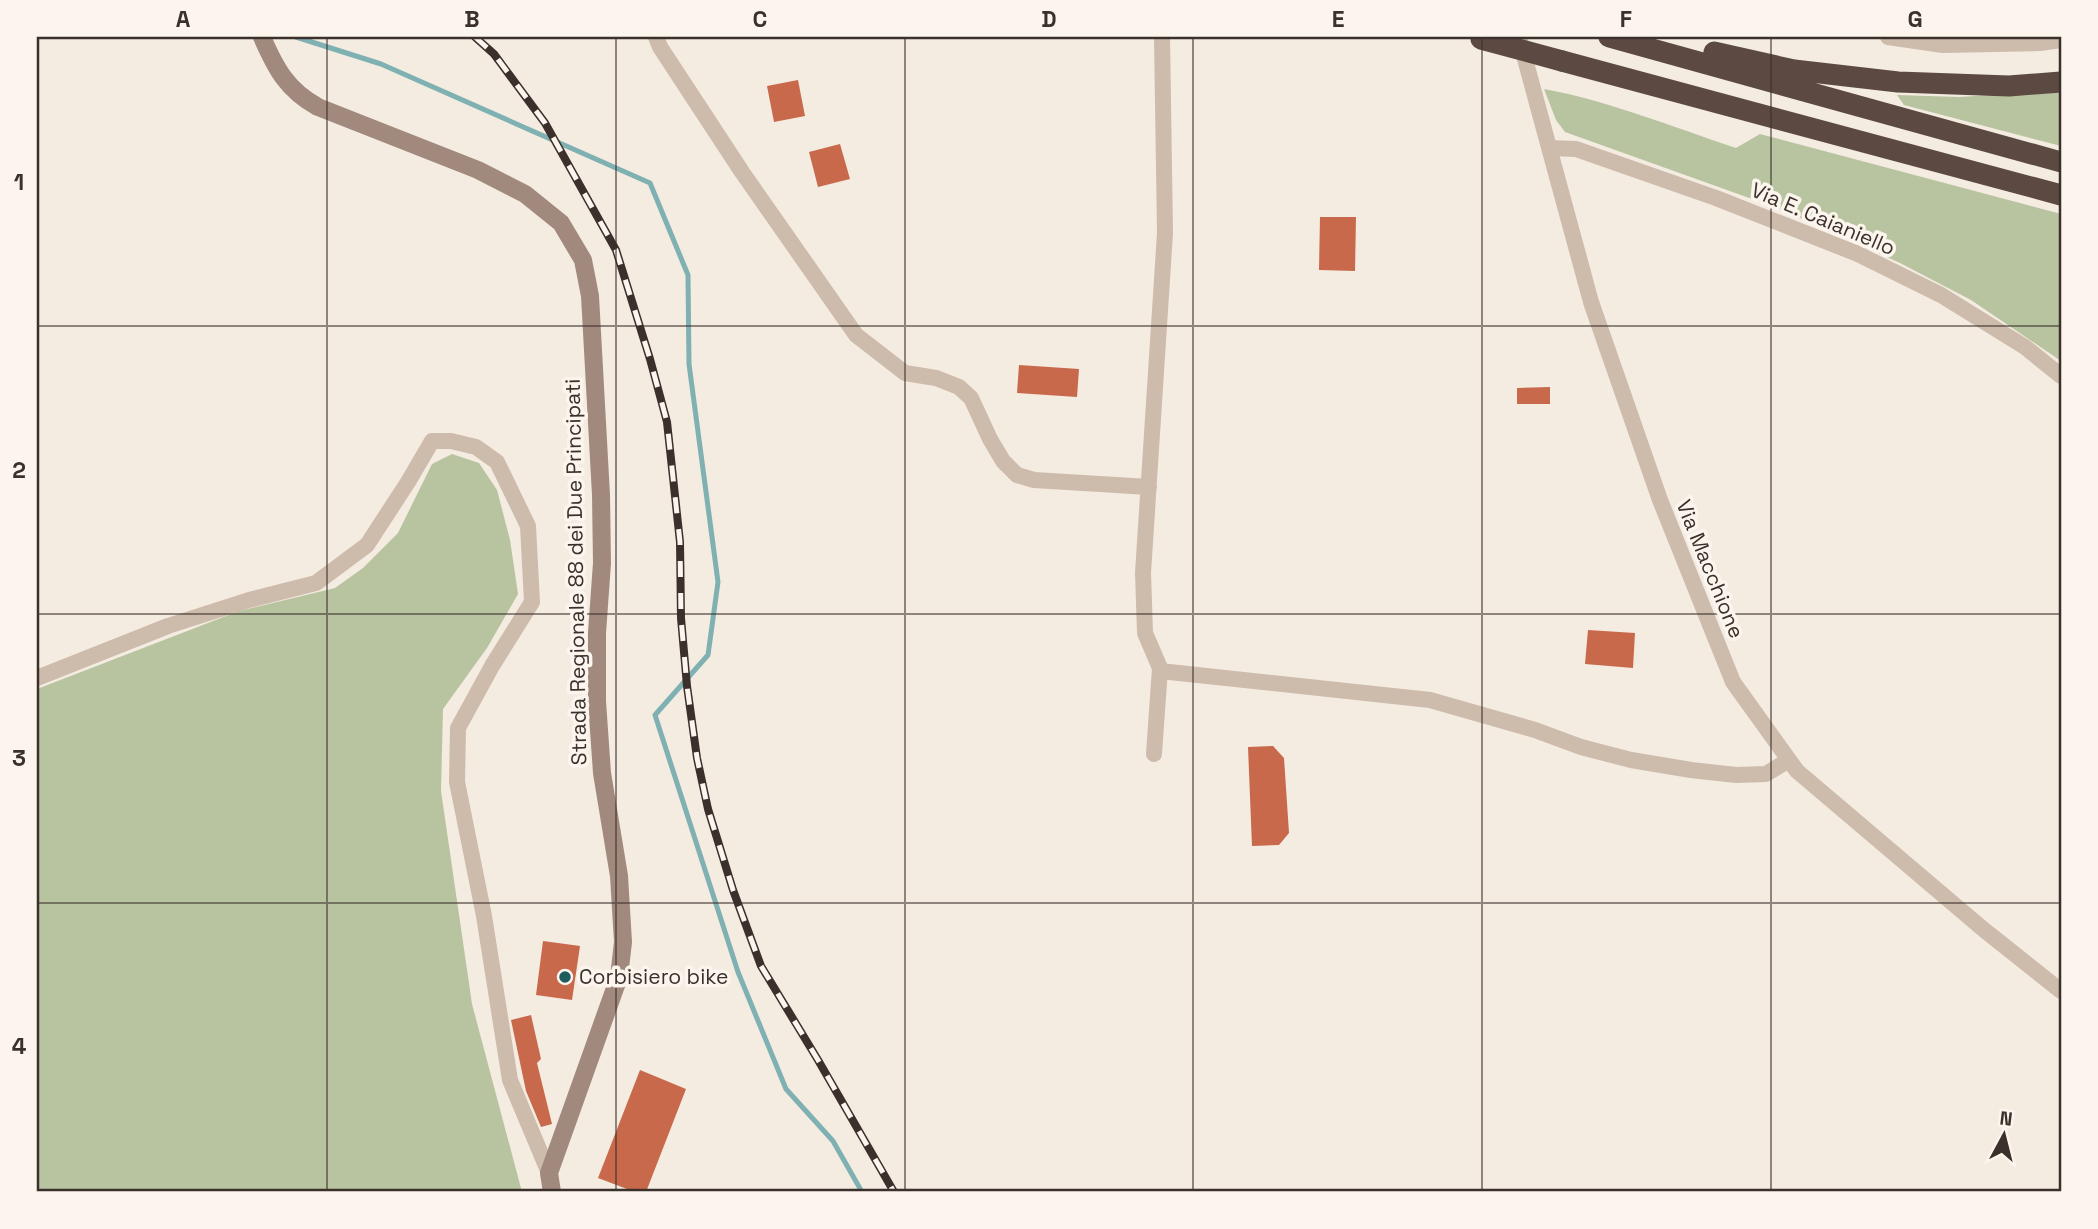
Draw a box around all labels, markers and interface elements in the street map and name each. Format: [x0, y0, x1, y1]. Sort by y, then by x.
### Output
text: A [176, 4, 191, 34]
text: B [464, 4, 480, 34]
text: C [753, 4, 767, 34]
text: D [1041, 4, 1057, 34]
text: E [1332, 4, 1344, 34]
text: F [1620, 4, 1632, 34]
text: G [1907, 4, 1923, 34]
text: 1 [14, 167, 24, 197]
street label: Via E. Caianiello [1747, 176, 1899, 261]
street label: Strada Regionale 88 dei Due Principati [559, 378, 592, 766]
text: 2 [12, 455, 26, 485]
street label: Via Macchione [1670, 496, 1751, 642]
text: 3 [12, 743, 26, 773]
place label: Corbisiero bike [579, 963, 728, 990]
marker: Corbisiero bike [557, 969, 573, 985]
text: 4 [12, 1031, 27, 1061]
north arrow [1968, 1100, 2038, 1170]
text: N [1998, 1105, 2014, 1132]

